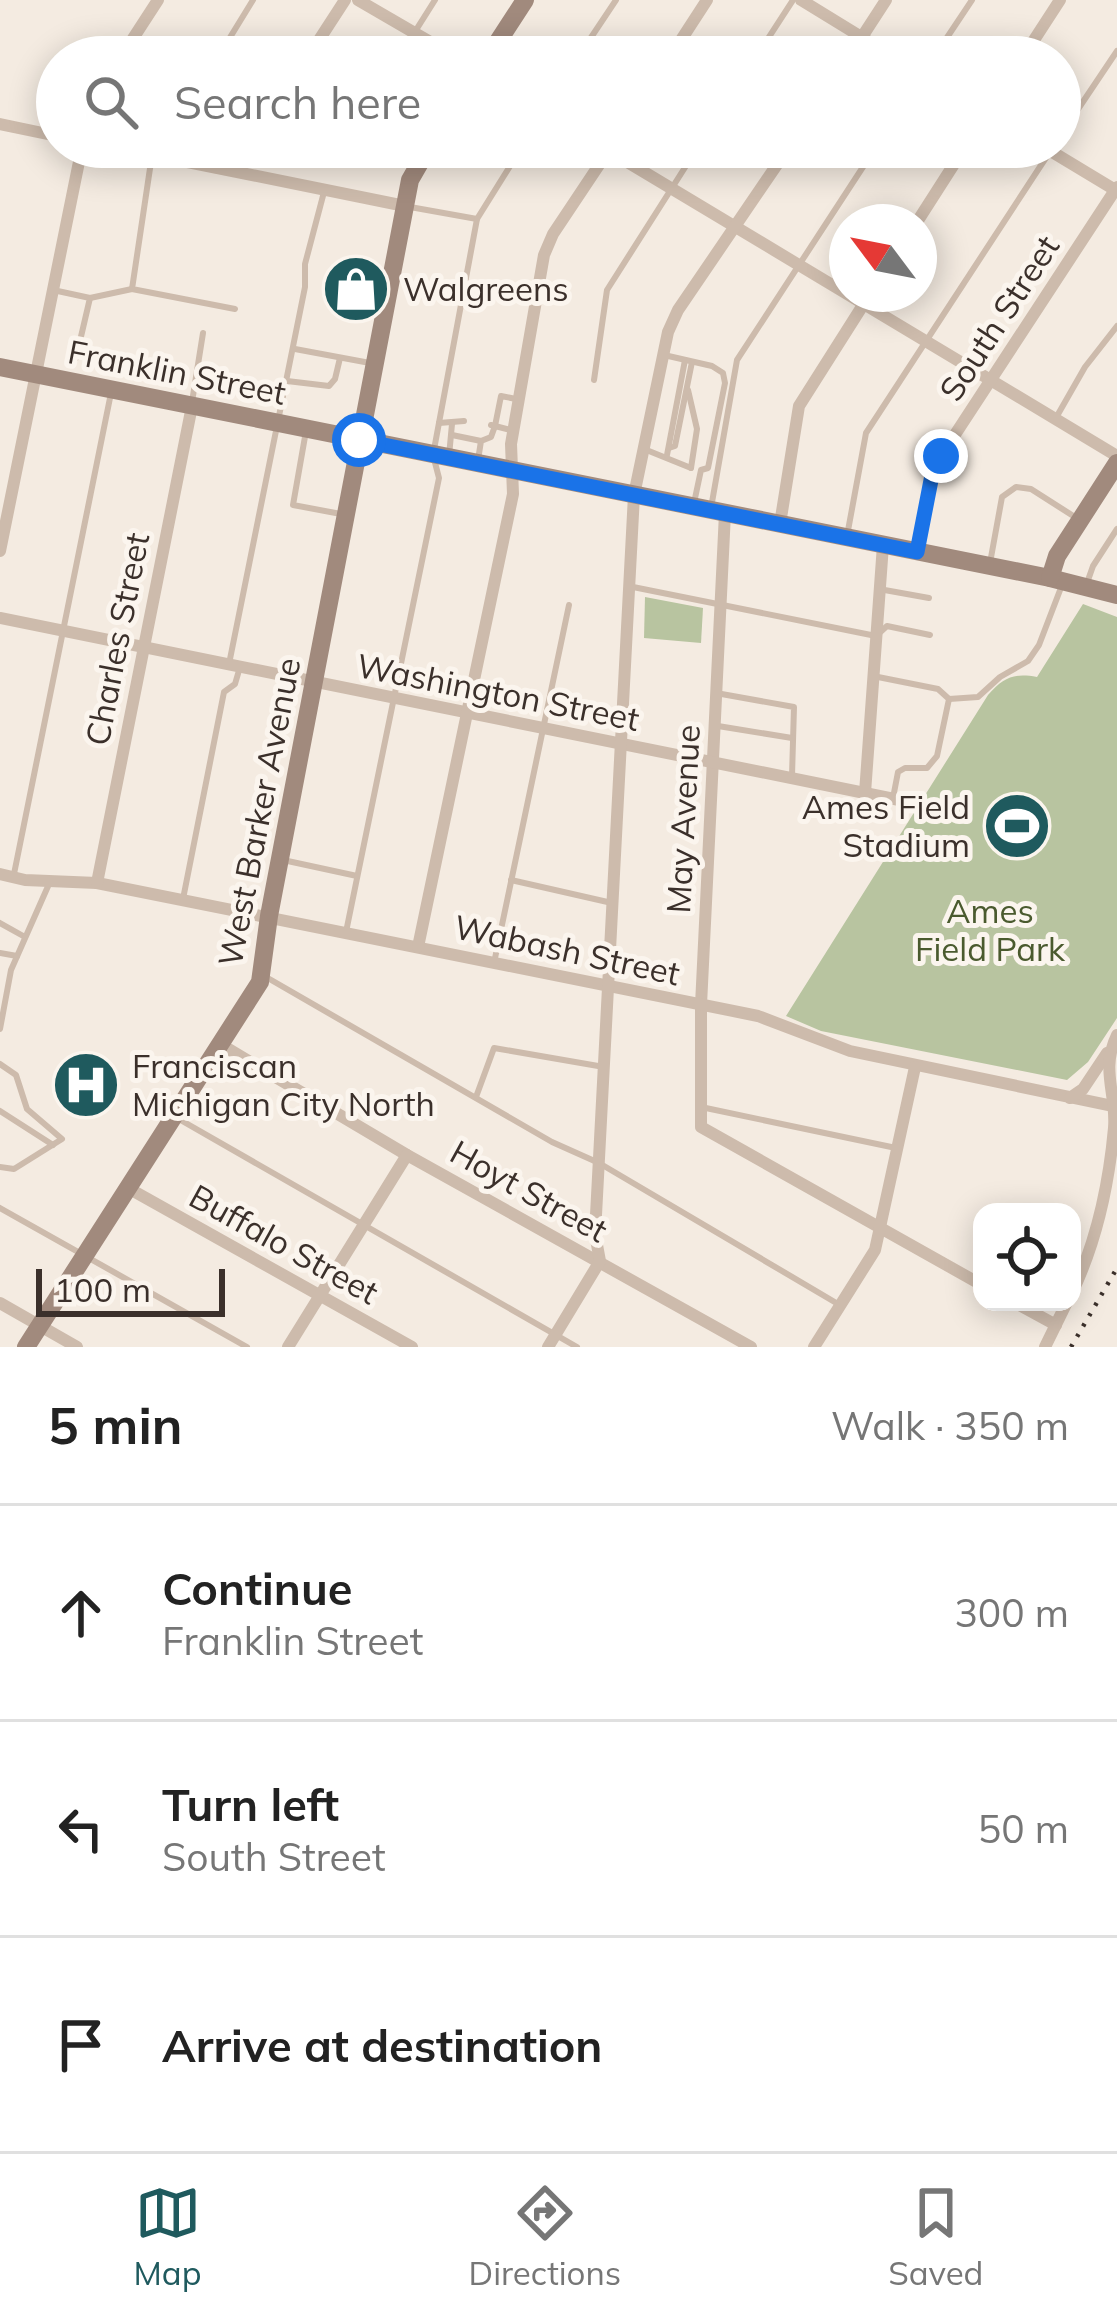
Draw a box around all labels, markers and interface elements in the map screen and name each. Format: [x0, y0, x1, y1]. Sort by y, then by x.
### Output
search box [36, 36, 1081, 168]
icon: search [78, 69, 144, 135]
text: Search here [174, 74, 421, 130]
north arrow [829, 204, 937, 312]
street label: South Street [930, 227, 1067, 408]
shop icon: Walgreens [321, 254, 391, 324]
place label: Walgreens [403, 268, 569, 309]
street label: Franklin Street [65, 330, 290, 413]
route start [332, 413, 386, 467]
route end [914, 429, 968, 483]
street label: Charles Street [76, 529, 157, 749]
street label: Washington Street [353, 644, 643, 739]
street label: West Barker Avenue [208, 654, 309, 970]
street label: May Avenue [657, 724, 708, 914]
place label: Ames Field Stadium [802, 786, 970, 865]
sports icon: Ames Field Stadium [982, 791, 1052, 861]
park label: Ames Field Park [915, 890, 1066, 969]
street label: Wabash Street [450, 906, 684, 993]
place label: Franciscan Michigan City North [132, 1045, 435, 1124]
hospital icon: Franciscan Michigan City North [51, 1050, 121, 1120]
street label: Hoyt Street [444, 1131, 615, 1250]
street label: Buffalo Street [183, 1175, 386, 1312]
map controls [973, 1203, 1081, 1311]
button: locate [973, 1203, 1081, 1311]
scale bar [36, 1263, 225, 1316]
text: 100 m [54, 1269, 151, 1310]
text: 5 min [48, 1393, 183, 1457]
text: Walk · 350 m [831, 1401, 1069, 1450]
text: Continue [162, 1560, 352, 1616]
icon: ahead [48, 1580, 114, 1646]
text: 300 m [954, 1588, 1069, 1637]
text: Franklin Street [162, 1616, 423, 1665]
text: Turn left [162, 1776, 339, 1832]
icon: left [48, 1796, 114, 1862]
text: 50 m [978, 1804, 1069, 1853]
text: South Street [162, 1832, 386, 1881]
icon: arrive [48, 2012, 114, 2078]
text: Arrive at destination [162, 2017, 602, 2073]
tab: Map [134, 2180, 201, 2293]
tab: Directions [469, 2180, 621, 2293]
tab: Saved [888, 2180, 983, 2293]

